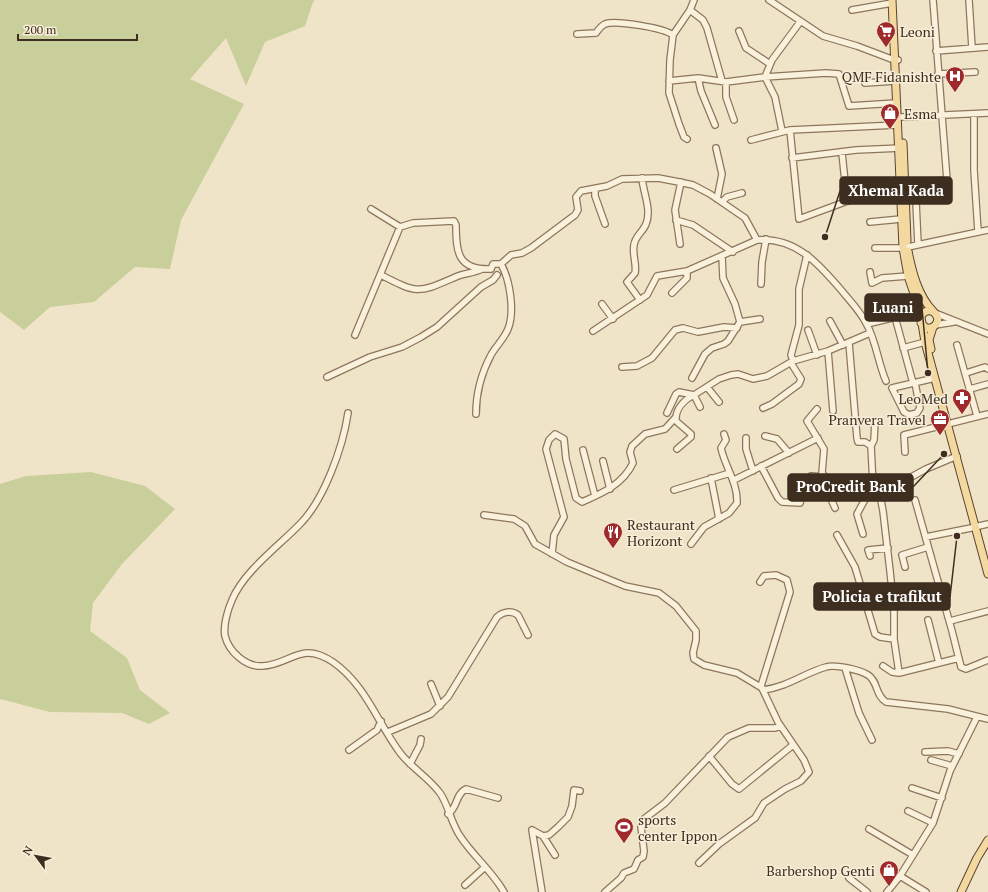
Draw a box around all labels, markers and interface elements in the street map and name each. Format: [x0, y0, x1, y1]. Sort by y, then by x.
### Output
scale bar [18, 16, 137, 42]
supermarket icon: Leoni [875, 20, 897, 48]
text: 200 m [24, 22, 57, 37]
place label: Leoni [900, 22, 935, 41]
hospital icon: QMF Fidanishte [944, 65, 966, 93]
place label: QMF Fidanishte [842, 67, 941, 86]
shop icon: Esma [879, 102, 901, 130]
place label: Esma [904, 104, 937, 123]
callout: Xhemal Kada [840, 177, 952, 204]
text: Xhemal Kada [848, 180, 945, 200]
callout: Luani [865, 294, 922, 321]
text: Luani [872, 297, 914, 317]
pharmacy icon: LeoMed [951, 387, 973, 415]
place label: LeoMed [899, 389, 948, 408]
office icon: Pranvera Travel [929, 408, 951, 436]
place label: Pranvera Travel [828, 410, 926, 429]
callout: ProCredit Bank [788, 474, 913, 501]
text: ProCredit Bank [796, 476, 906, 496]
place label: Restaurant Horizont [627, 515, 696, 550]
restaurant icon: Restaurant Horizont [602, 521, 624, 549]
callout: Policia e trafikut [814, 583, 950, 610]
text: Policia e trafikut [822, 586, 942, 606]
place label: sports center Ippon [638, 810, 718, 845]
sports icon: sports center Ippon [613, 816, 635, 844]
north arrow [16, 836, 56, 876]
text: N [19, 843, 36, 858]
shop icon: Barbershop Genti [878, 859, 900, 887]
place label: Barbershop Genti [766, 861, 875, 880]

